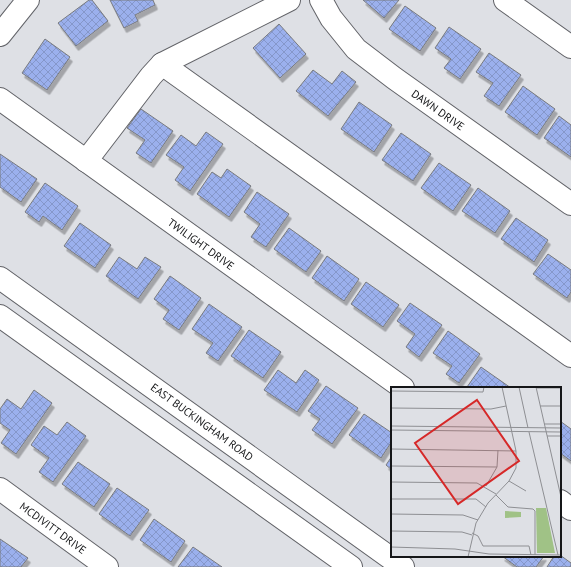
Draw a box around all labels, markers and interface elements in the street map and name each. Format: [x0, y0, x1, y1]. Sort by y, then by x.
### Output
street label: DAWN DRIVE [409, 87, 467, 133]
street label: TWILIGHT DRIVE [165, 215, 237, 273]
street label: EAST BUCKINGHAM ROAD [148, 380, 256, 464]
inset map [391, 387, 561, 557]
street label: MCDIVITT DRIVE [17, 499, 89, 557]

